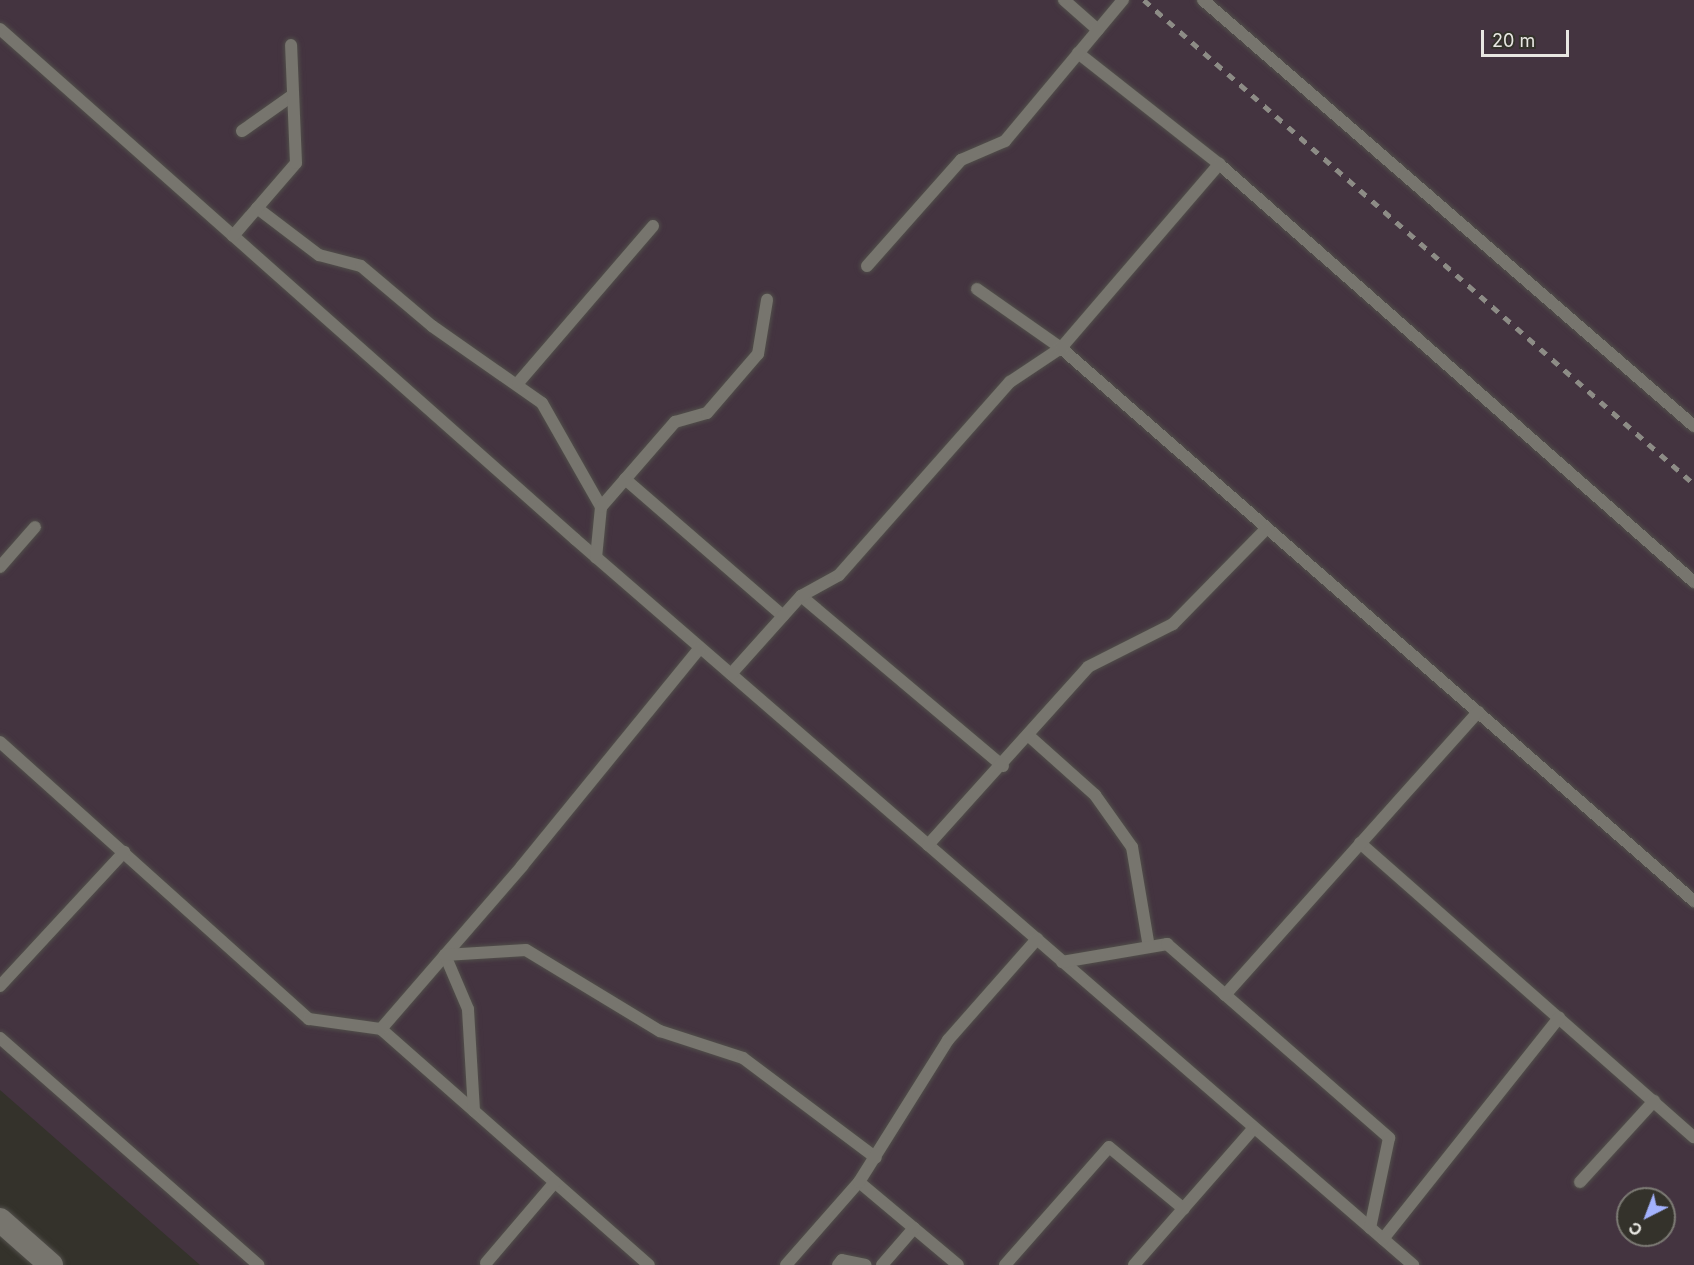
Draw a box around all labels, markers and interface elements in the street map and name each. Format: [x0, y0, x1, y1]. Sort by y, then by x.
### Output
scale bar [1484, 18, 1572, 56]
text: 20 m [1492, 30, 1535, 51]
north arrow [1616, 1187, 1676, 1247]
text: С [1624, 1217, 1646, 1240]

